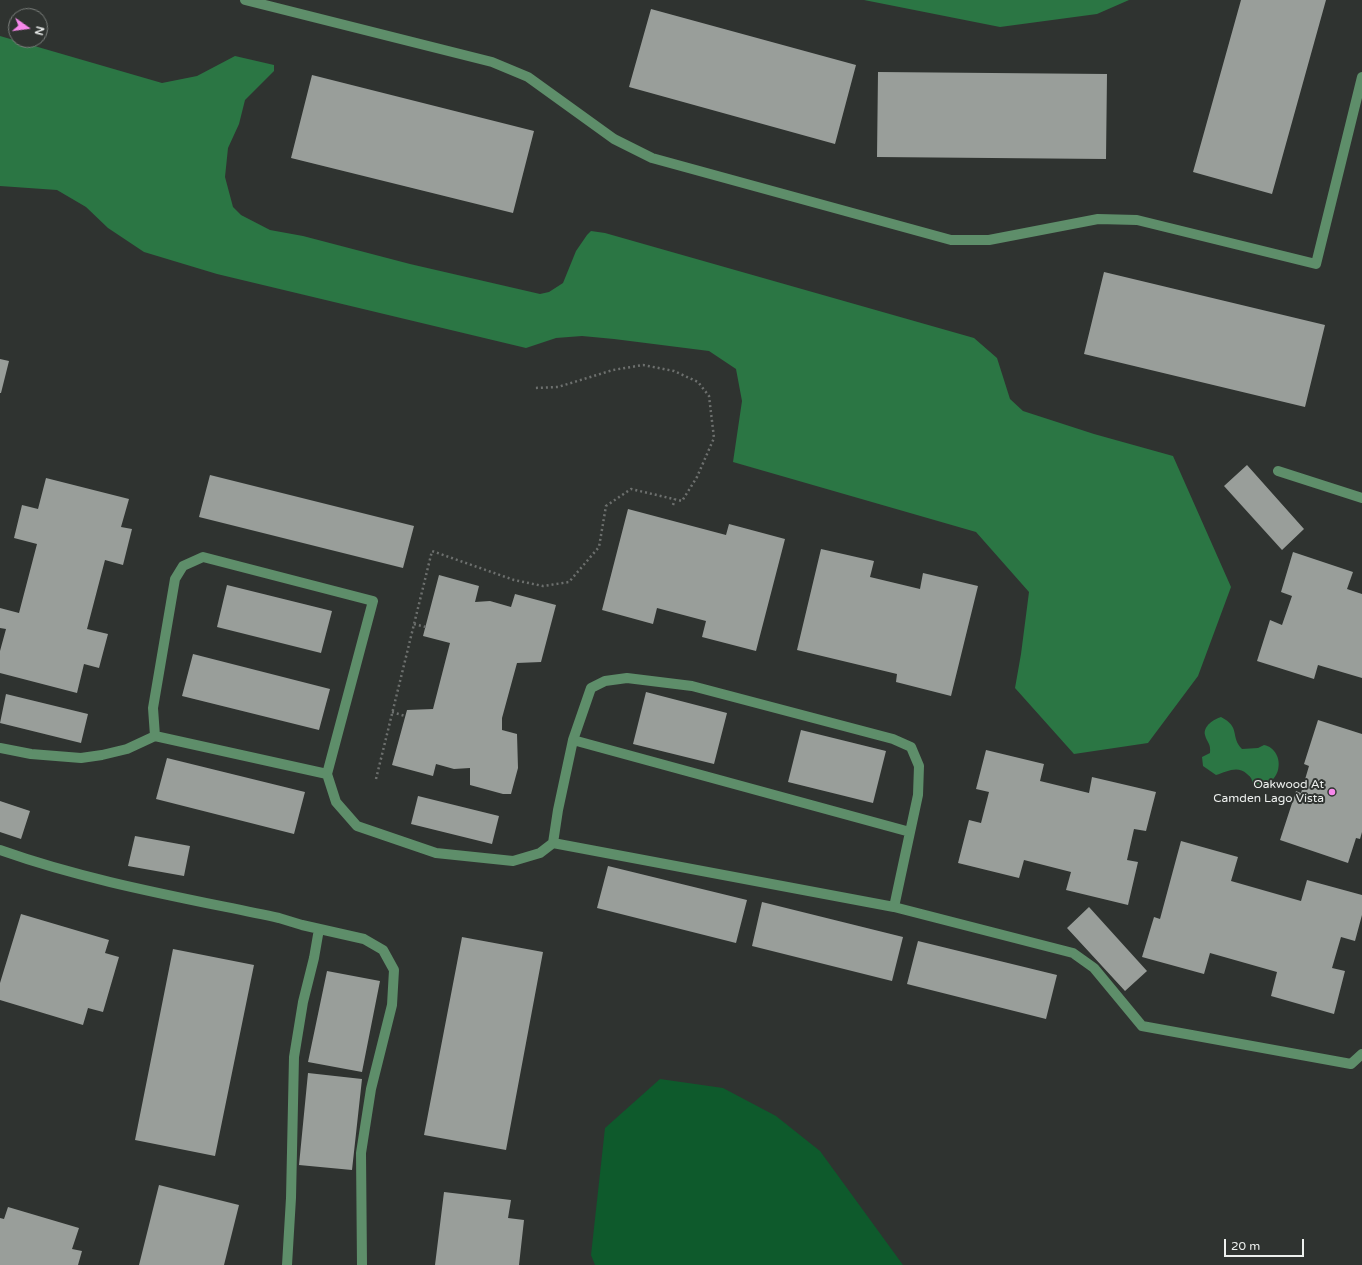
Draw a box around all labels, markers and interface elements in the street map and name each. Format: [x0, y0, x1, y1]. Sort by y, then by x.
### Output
north arrow [8, 8, 48, 48]
text: N [32, 25, 47, 37]
place label: Oakwood At Camden Lago Vista [1213, 778, 1324, 806]
marker: Oakwood At Camden Lago Vista [1327, 787, 1337, 797]
scale bar [1226, 1231, 1306, 1257]
text: 20 m [1231, 1239, 1260, 1253]

